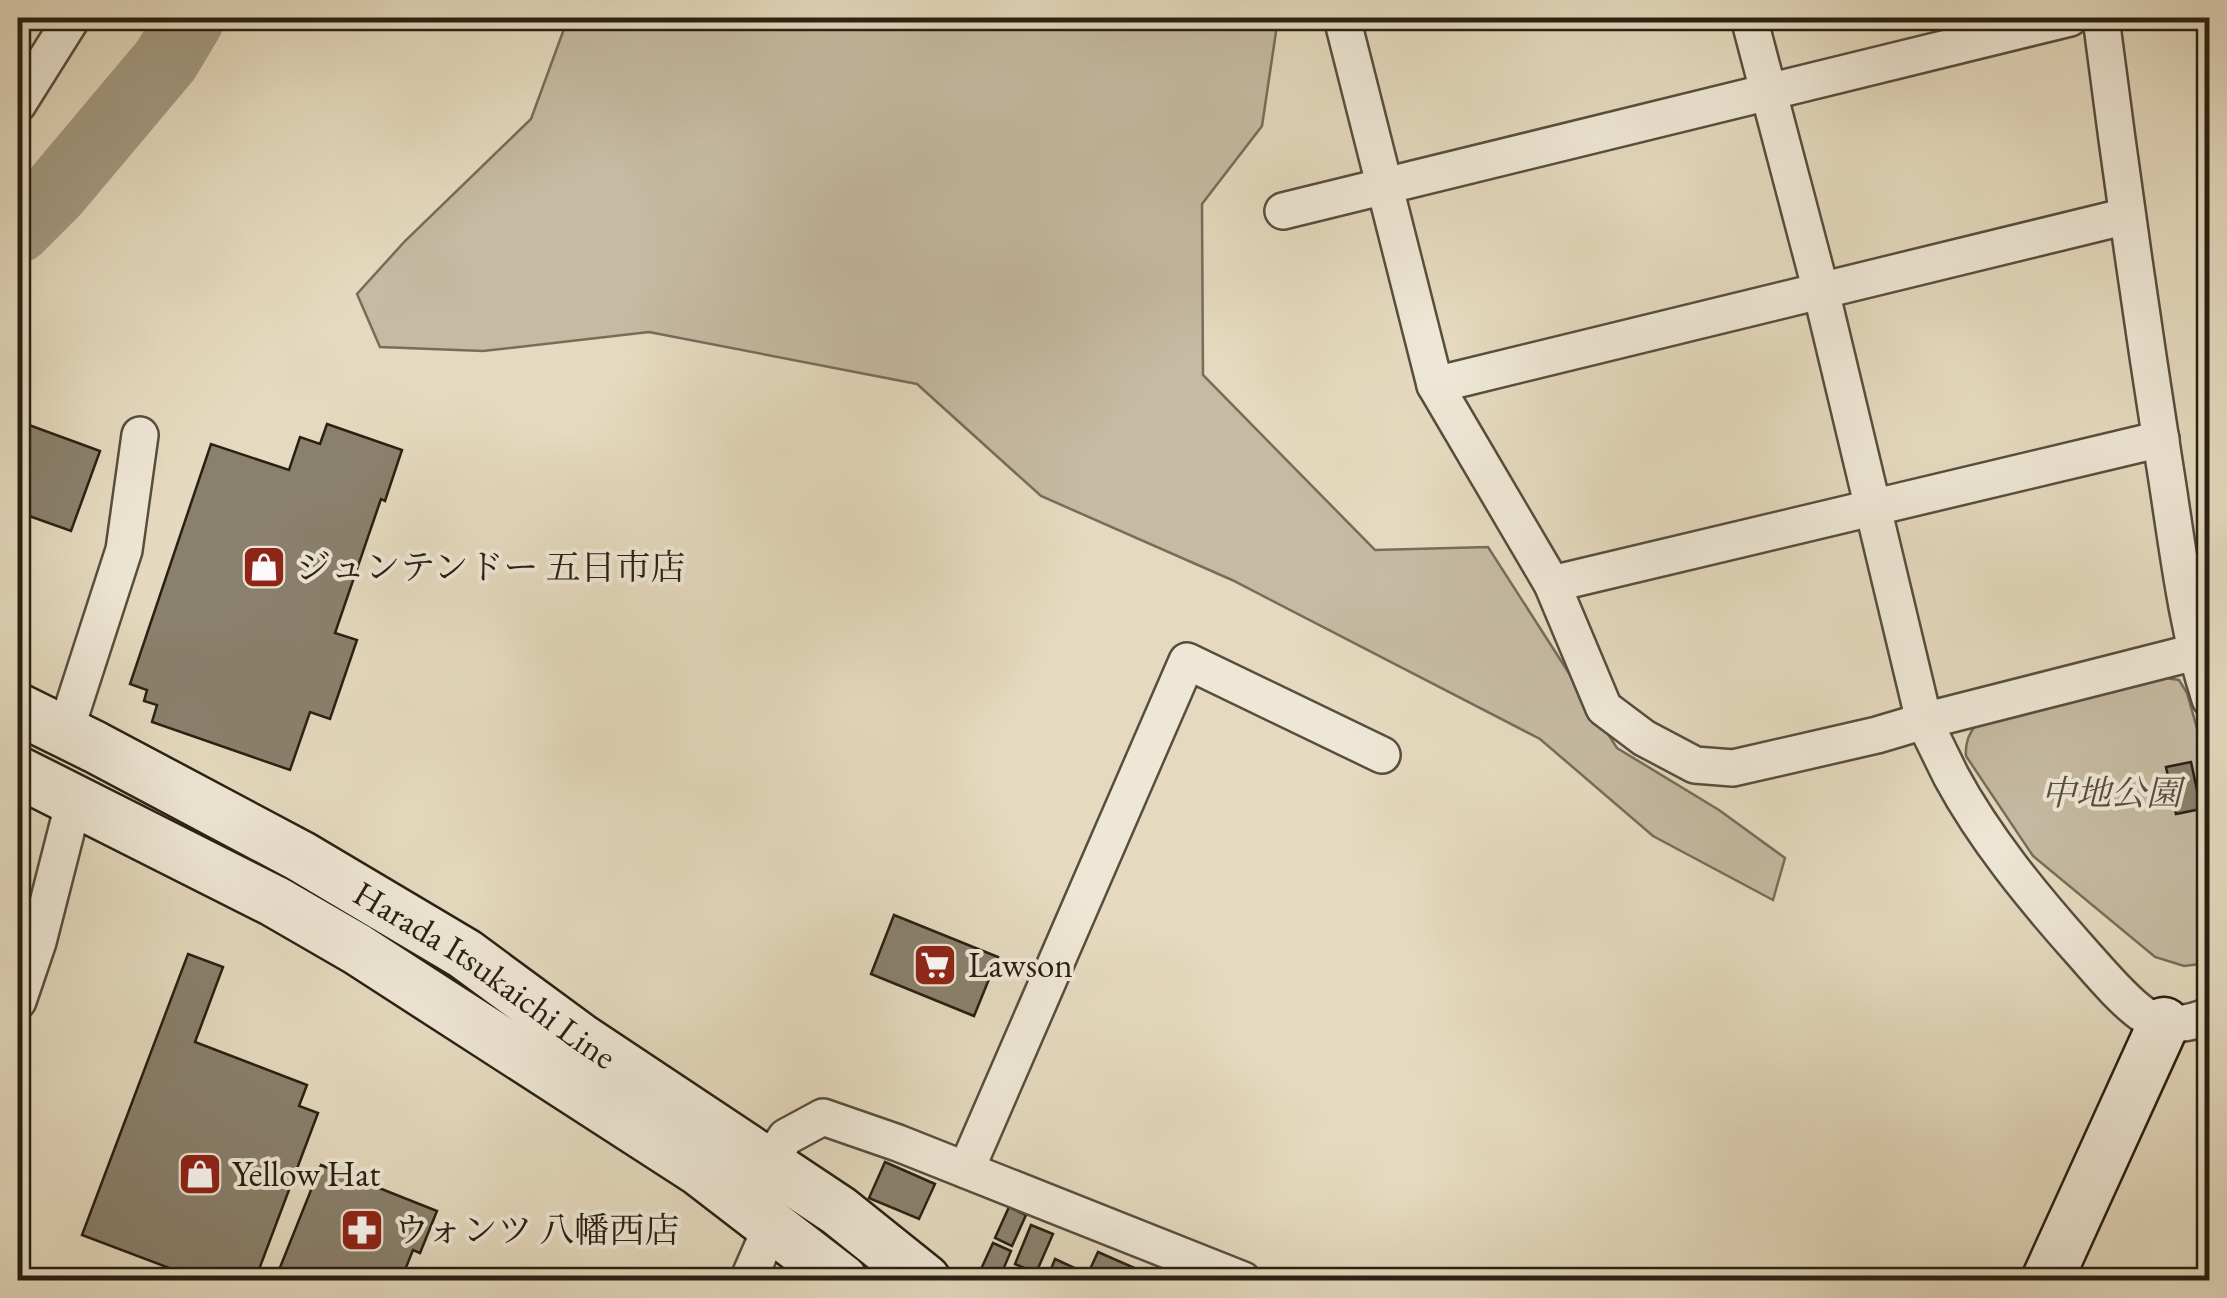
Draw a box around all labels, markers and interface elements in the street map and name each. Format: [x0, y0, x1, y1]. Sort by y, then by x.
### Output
shop icon: ジュンテンドー 五日市店 [241, 544, 287, 590]
place label: ジュンテンドー 五日市店 [296, 544, 686, 589]
park label: 中地公園 [2041, 770, 2186, 815]
street label: Harada Itsukaichi Line [346, 870, 625, 1079]
supermarket icon: Lawson [912, 942, 958, 988]
place label: Lawson [968, 942, 1073, 987]
shop icon: Yellow Hat [177, 1151, 223, 1197]
place label: Yellow Hat [232, 1151, 380, 1196]
pharmacy icon: ウォンツ 八幡西店 [339, 1207, 385, 1253]
place label: ウォンツ 八幡西店 [394, 1207, 680, 1252]

